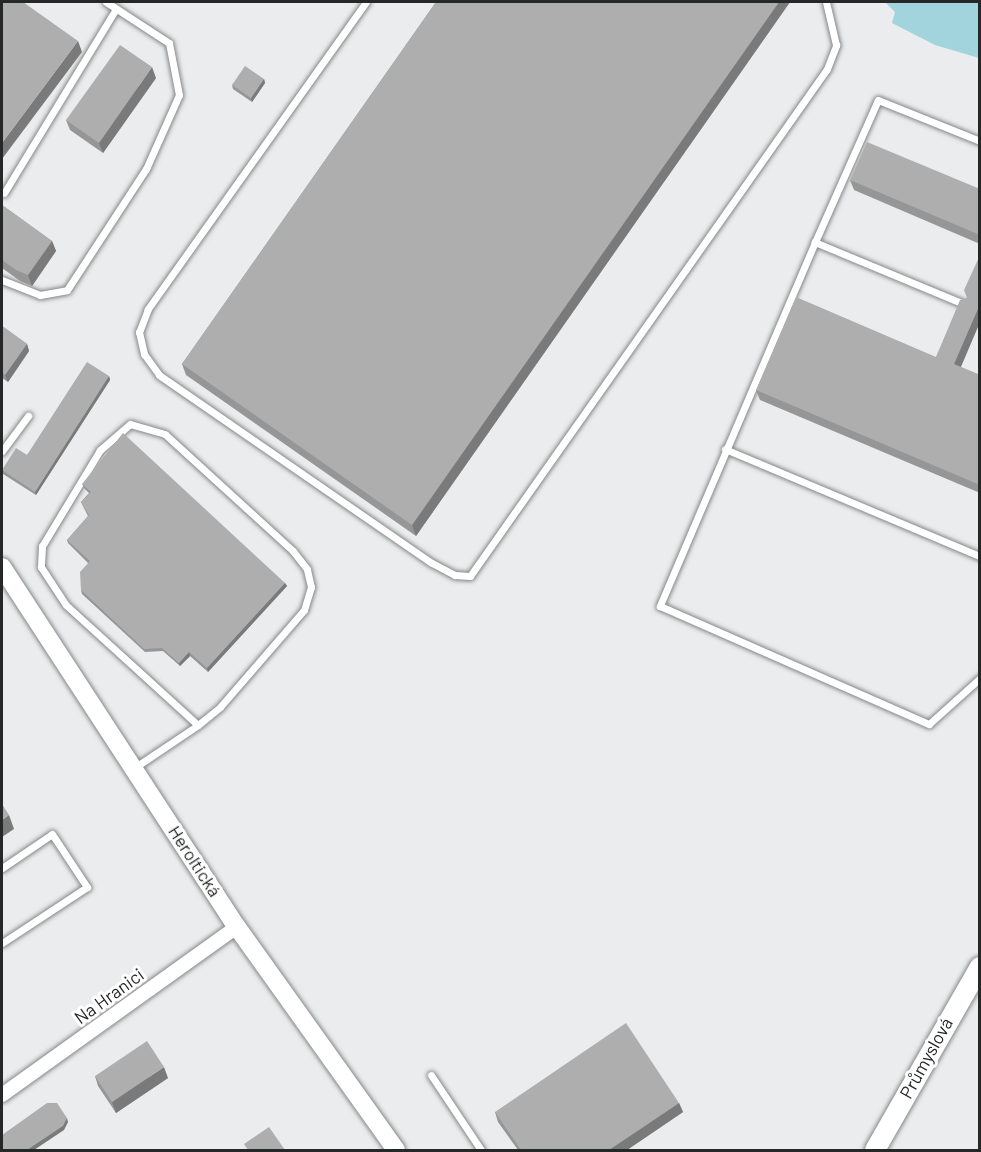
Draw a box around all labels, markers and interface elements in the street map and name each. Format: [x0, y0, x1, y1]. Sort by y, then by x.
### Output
street label: Heroltická [164, 821, 226, 901]
street label: Na Hranici [70, 964, 148, 1028]
street label: Průmyslová [895, 1014, 957, 1102]

